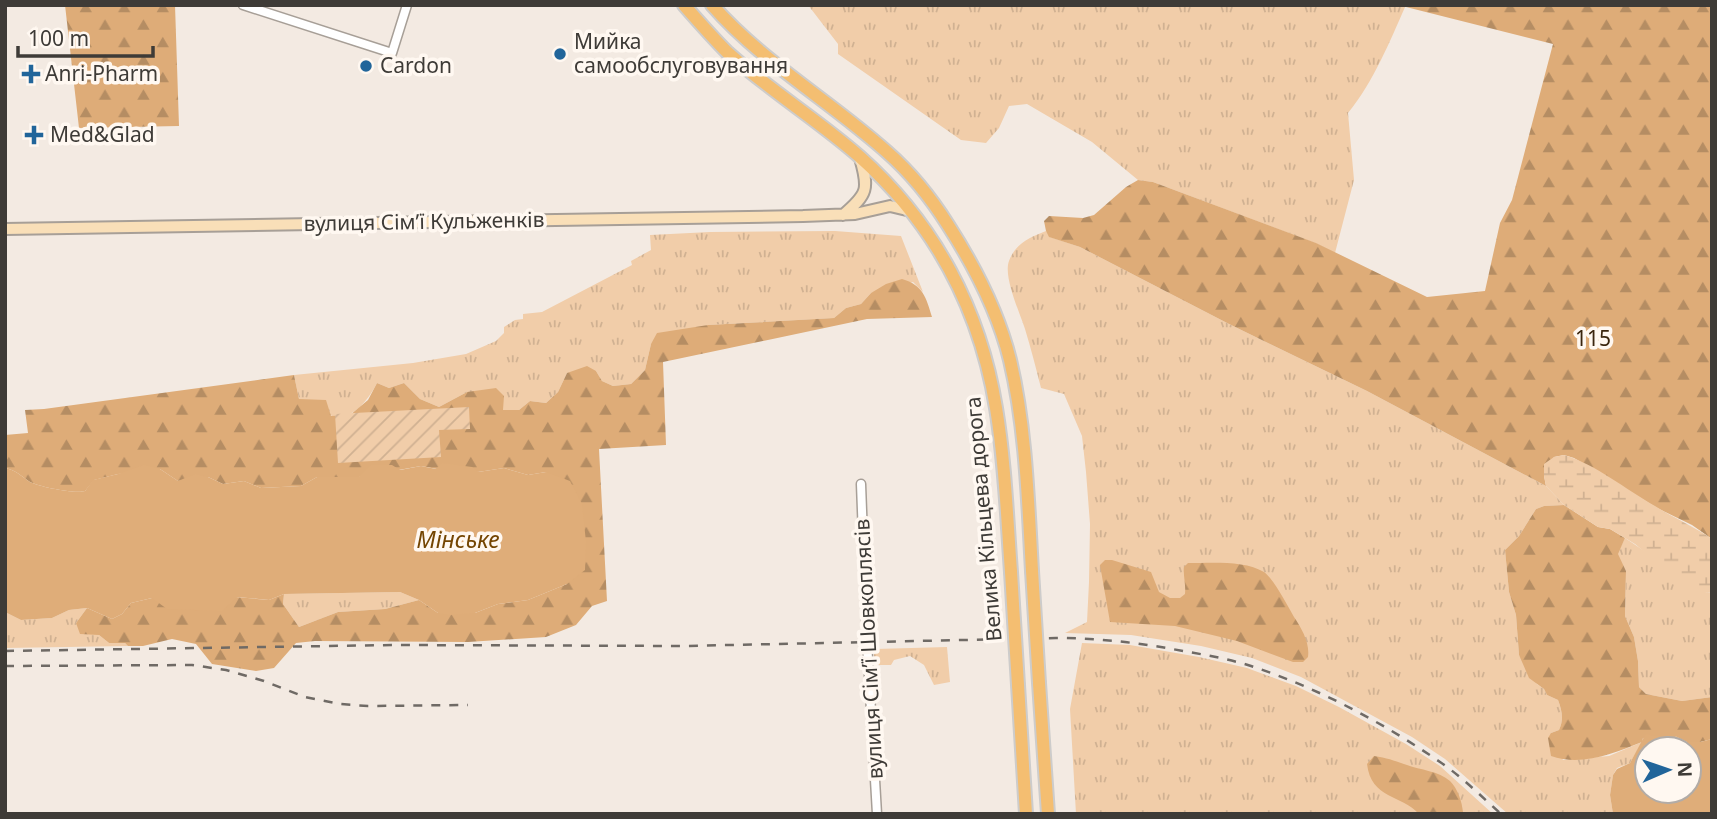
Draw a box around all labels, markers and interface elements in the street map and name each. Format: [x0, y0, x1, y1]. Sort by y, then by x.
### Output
scale bar [18, 14, 152, 58]
text: 100 m [28, 24, 89, 52]
place label: Мийка самообслуговування [574, 27, 788, 79]
marker: Мийка самообслуговування [552, 46, 568, 62]
place label: Cardon [380, 51, 452, 79]
marker: Cardon [358, 58, 374, 74]
place label: Anri-Pharm [45, 59, 158, 87]
marker: Anri-Pharm [23, 66, 39, 82]
place label: Med&Glad [50, 120, 155, 148]
marker: Med&Glad [24, 125, 44, 145]
street label: вулиця Сімʼї Кульженків [303, 205, 545, 237]
park label: 115 [1575, 324, 1611, 352]
street label: Велика Кільцева дорога [958, 396, 1008, 643]
street label: вулиця Сімʼї Шовкоплясів [847, 518, 889, 780]
water label: Мінське [416, 523, 500, 555]
north arrow [1633, 735, 1703, 805]
text: N [1672, 761, 1698, 778]

